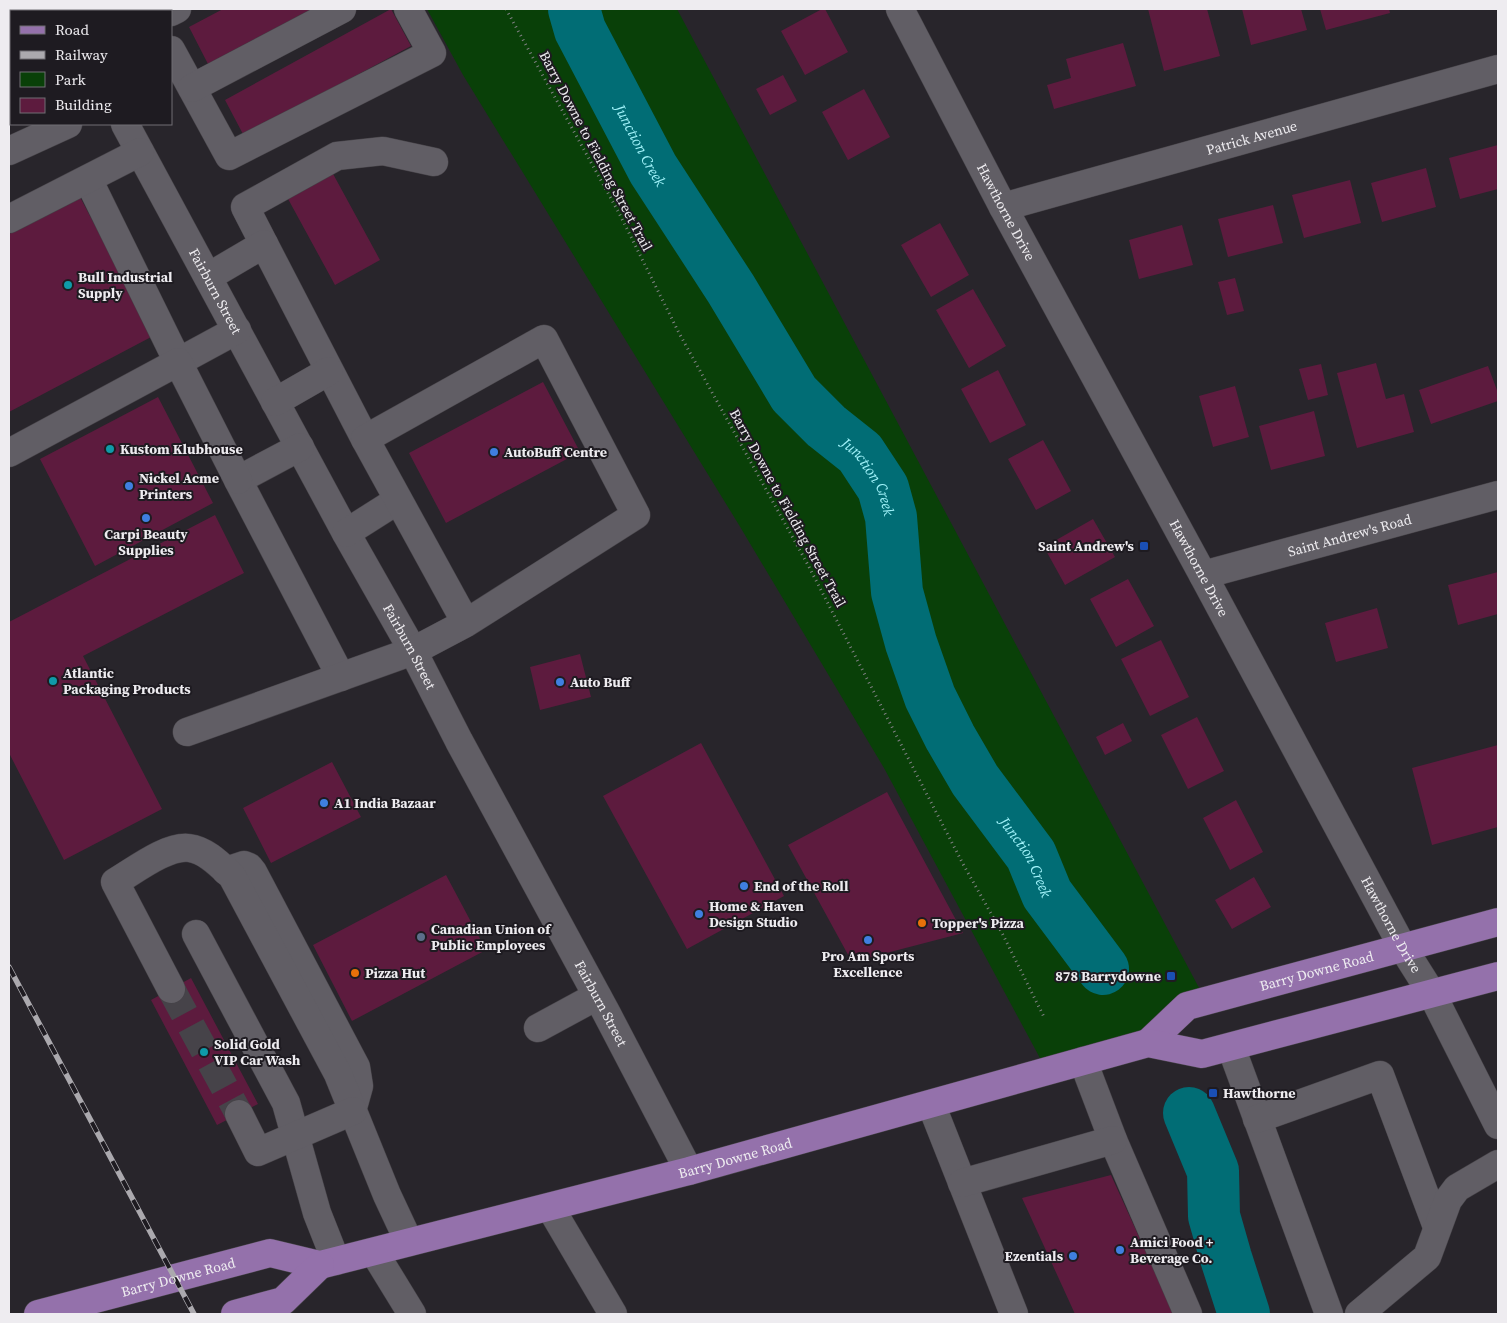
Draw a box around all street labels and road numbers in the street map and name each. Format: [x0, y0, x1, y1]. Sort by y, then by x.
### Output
street label: Barry Downe to Fielding Street Trail [535, 47, 657, 255]
street label: Patrick Avenue [1204, 116, 1299, 160]
street label: Hawthorne Drive [972, 160, 1040, 264]
street label: Fairburn Street [184, 245, 247, 338]
street label: Barry Downe to Fielding Street Trail [725, 405, 851, 611]
street label: Saint Andrew's Road [1286, 509, 1414, 562]
street label: Hawthorne Drive [1165, 516, 1233, 620]
street label: Fairburn Street [378, 600, 441, 693]
street label: Hawthorne Drive [1356, 873, 1426, 977]
street label: Barry Downe Road [1257, 946, 1376, 996]
street label: Fairburn Street [570, 957, 632, 1050]
street label: Barry Downe Road [676, 1133, 794, 1183]
street label: Barry Downe Road [119, 1253, 238, 1302]

